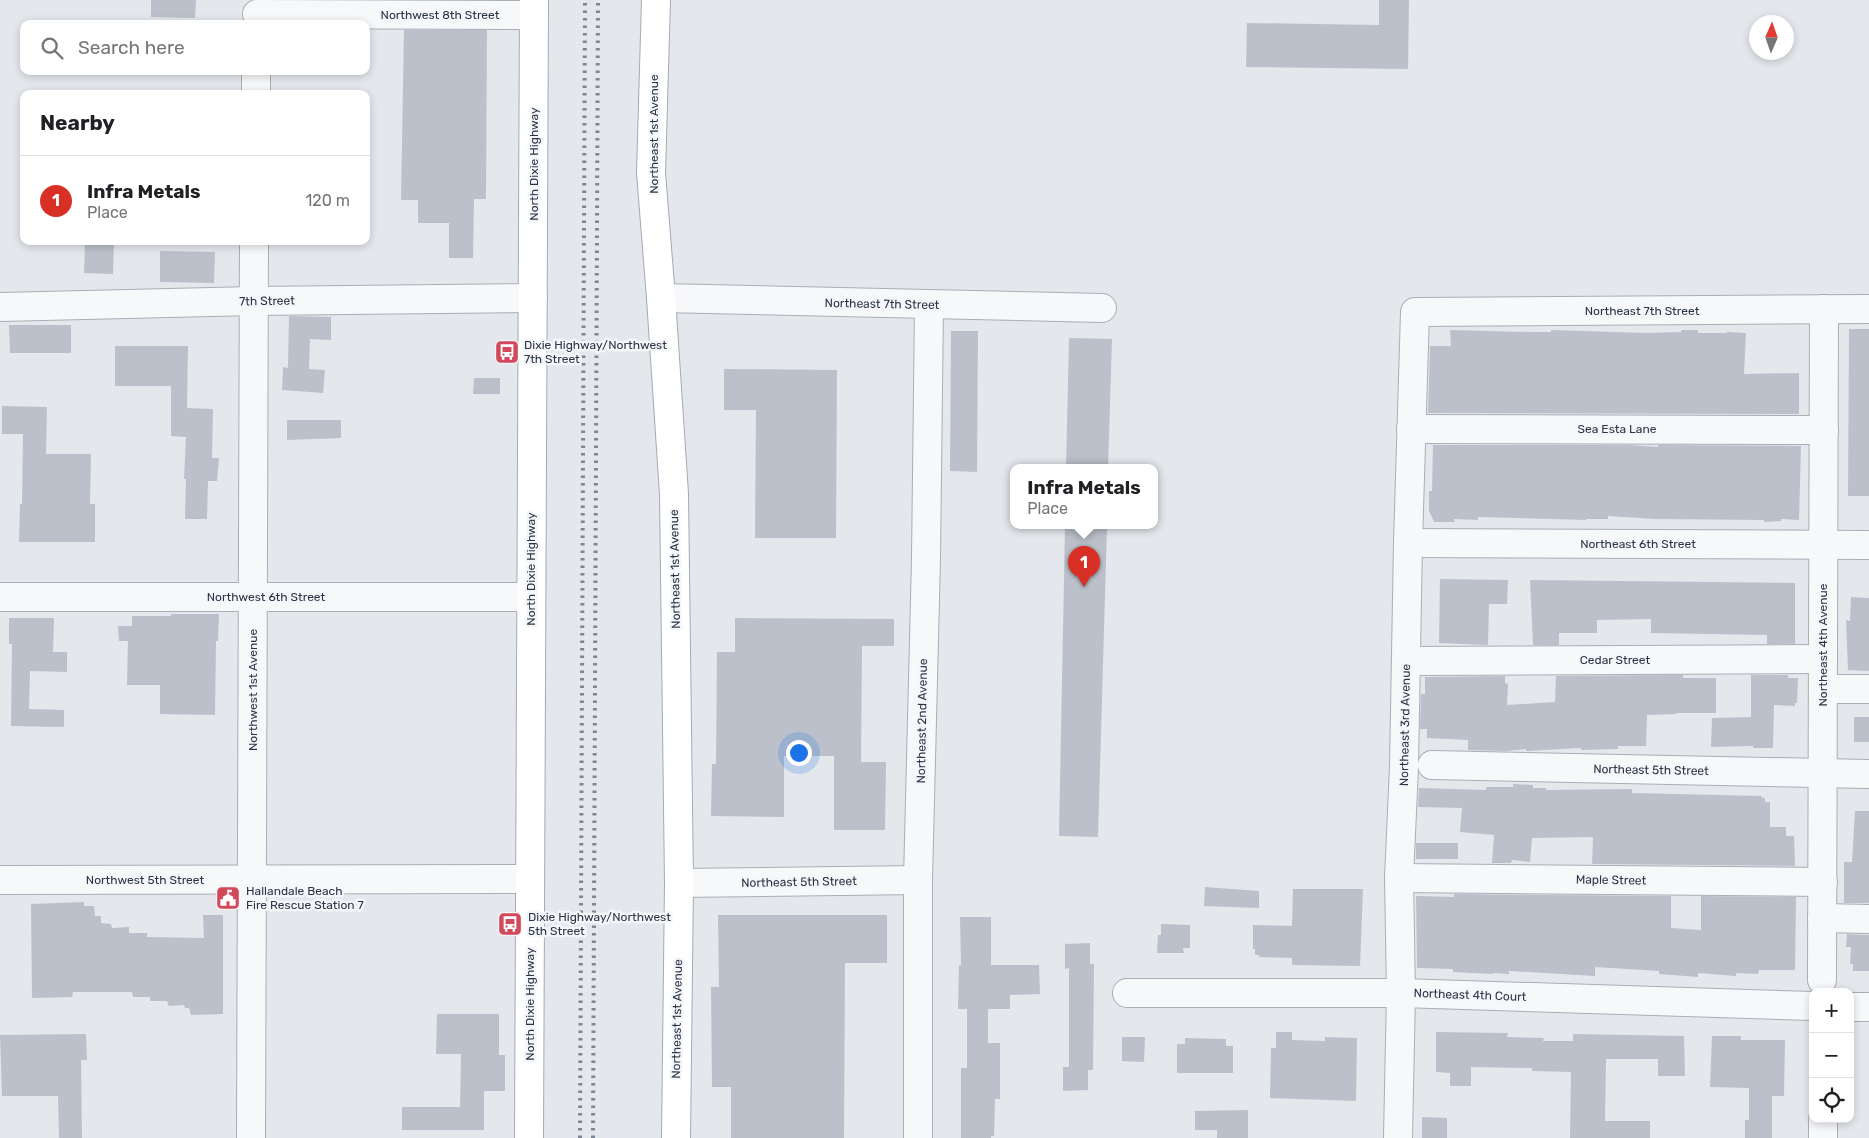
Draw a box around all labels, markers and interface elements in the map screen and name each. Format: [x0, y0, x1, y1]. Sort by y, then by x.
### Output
street label: Northwest 8th Street [381, 8, 500, 22]
north arrow [1749, 15, 1794, 60]
search box [20, 20, 370, 75]
icon: search [38, 34, 66, 62]
text: Search here [78, 36, 185, 59]
street label: Northeast 1st Avenue [647, 74, 661, 194]
street label: North Dixie Highway [527, 107, 541, 221]
text: Nearby [40, 110, 115, 135]
text: Infra Metals [87, 180, 200, 203]
text: 1 [52, 191, 60, 210]
text: 120 m [305, 191, 350, 210]
text: Place [87, 203, 128, 222]
street label: 7th Street [239, 294, 295, 308]
street label: Northeast 7th Street [825, 296, 940, 312]
street label: Northeast 7th Street [1585, 304, 1700, 318]
place label: Dixie Highway/Northwest 7th Street [524, 338, 667, 366]
bus stop icon: Dixie Highway/Northwest 7th Street [494, 339, 520, 365]
street label: Sea Esta Lane [1578, 422, 1657, 436]
popup [1010, 464, 1158, 529]
text: Infra Metals [1027, 476, 1141, 499]
text: Place [1027, 499, 1068, 518]
street label: Northeast 1st Avenue [667, 509, 683, 629]
street label: North Dixie Highway [524, 512, 538, 626]
street label: Northeast 6th Street [1580, 537, 1696, 551]
pin: 1 [1068, 546, 1100, 587]
street label: Northeast 4th Avenue [1816, 583, 1830, 706]
street label: Northwest 6th Street [207, 590, 326, 604]
street label: Northwest 1st Avenue [246, 629, 260, 751]
street label: Cedar Street [1580, 653, 1651, 667]
street label: Northeast 2nd Avenue [914, 658, 930, 784]
street label: Northeast 3rd Avenue [1397, 663, 1413, 786]
your location [786, 740, 812, 766]
street label: Northeast 5th Street [1593, 762, 1709, 778]
street label: Maple Street [1576, 872, 1647, 888]
street label: Northwest 5th Street [86, 873, 205, 887]
street label: Northeast 5th Street [741, 874, 857, 890]
place label: Hallandale Beach Fire Rescue Station 7 [246, 884, 364, 912]
public building icon: Hallandale Beach Fire Rescue Station 7 [215, 885, 241, 911]
place label: Dixie Highway/Northwest 5th Street [528, 910, 671, 938]
bus stop icon: Dixie Highway/Northwest 5th Street [497, 911, 523, 937]
street label: North Dixie Highway [523, 947, 537, 1061]
street label: Northeast 1st Avenue [669, 959, 685, 1079]
street label: Northeast 4th Court [1413, 986, 1527, 1004]
map controls [1809, 988, 1854, 1123]
button: + [1809, 988, 1854, 1033]
button: − [1809, 1033, 1854, 1078]
button: locate [1809, 1078, 1854, 1123]

